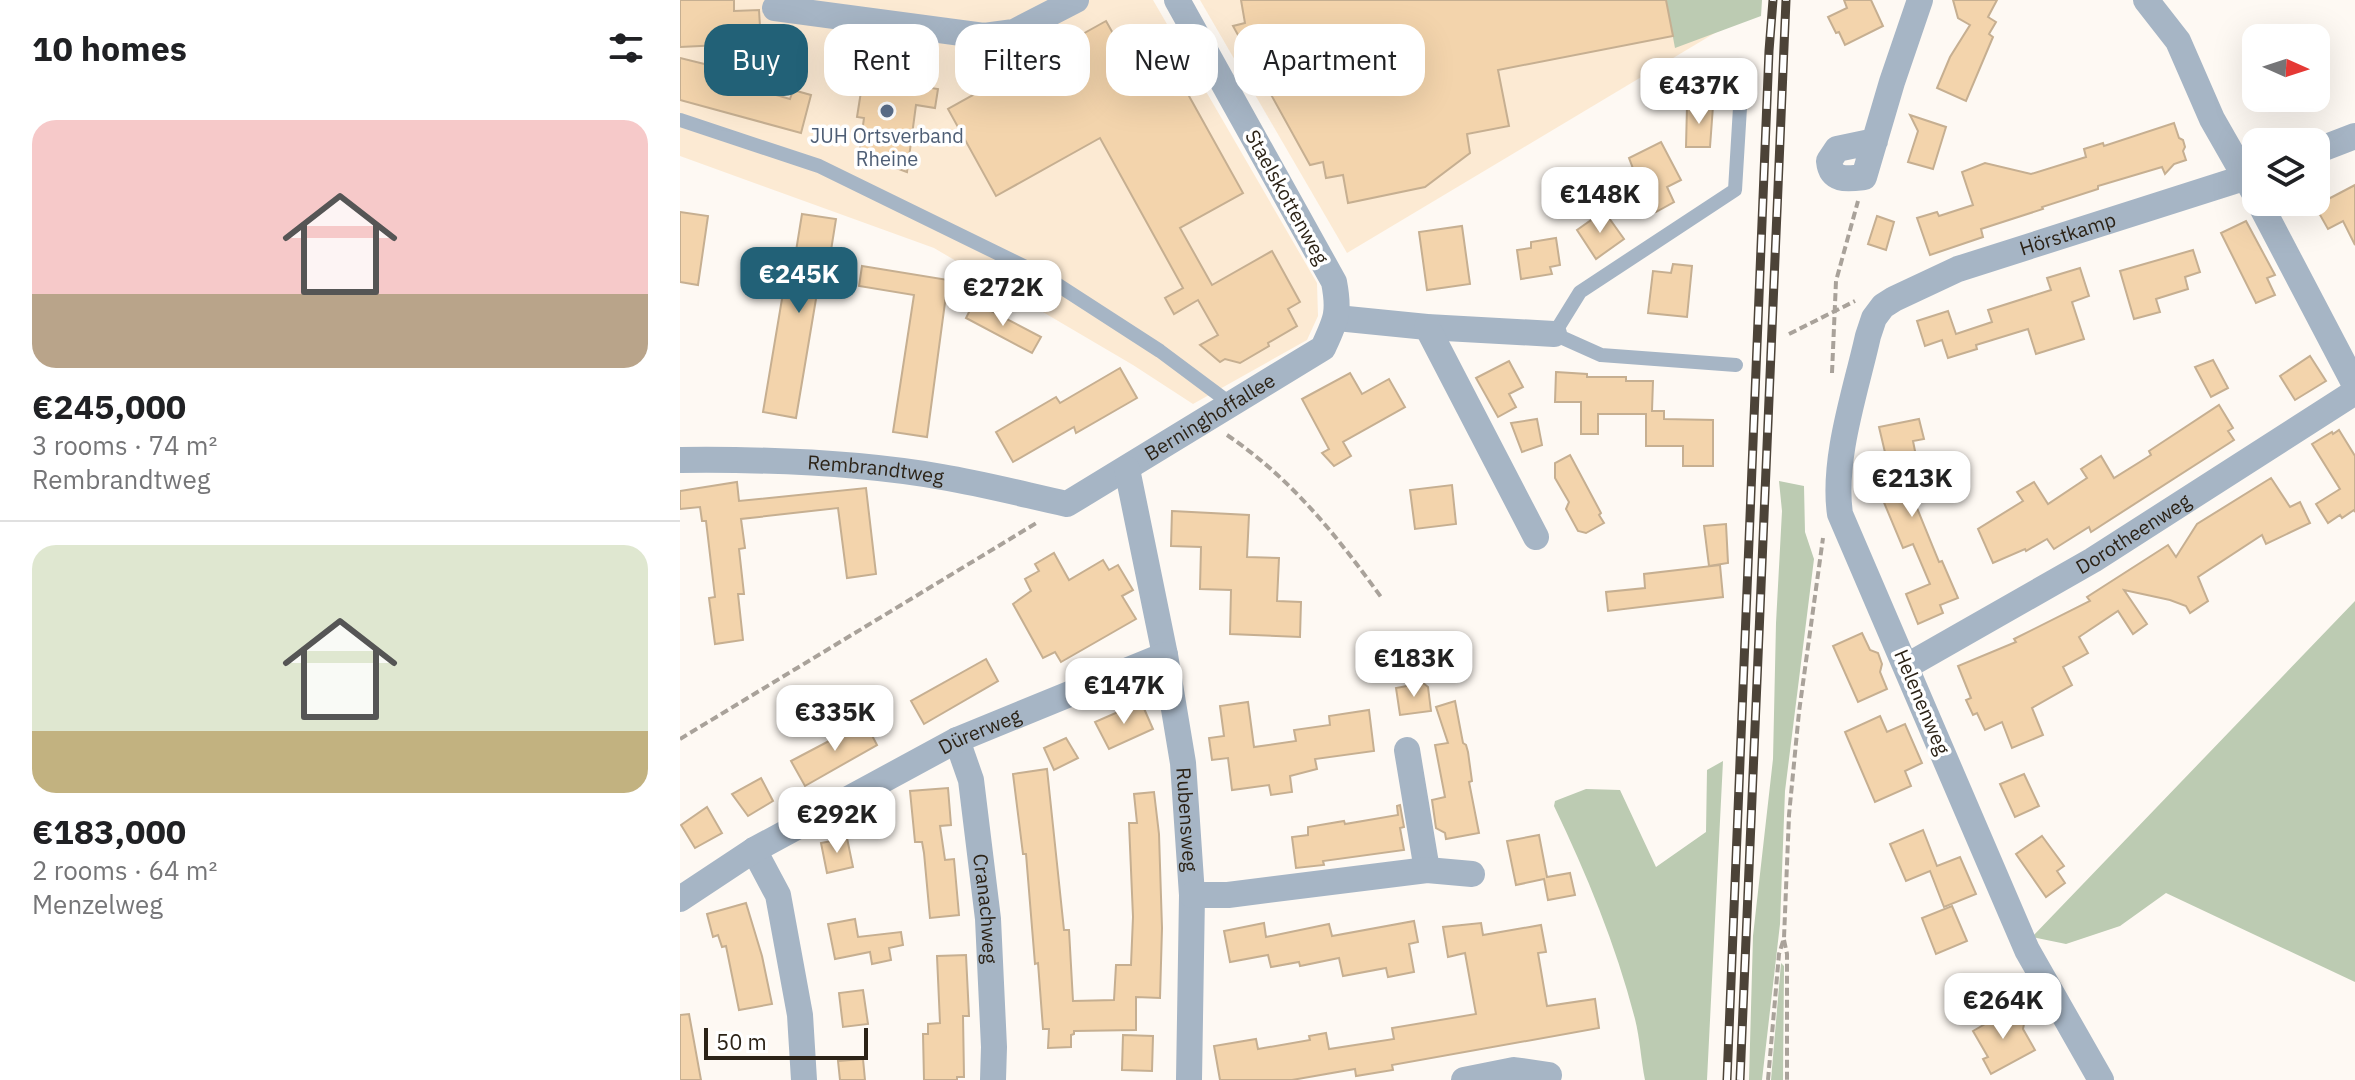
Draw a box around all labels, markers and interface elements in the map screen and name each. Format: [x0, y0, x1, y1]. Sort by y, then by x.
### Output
chip: Buy [704, 24, 808, 96]
chip: Rent [824, 24, 939, 96]
chip: Filters [955, 24, 1090, 96]
chip: New [1106, 24, 1218, 96]
chip: Apartment [1234, 24, 1425, 96]
north arrow [2242, 24, 2330, 112]
map controls [2242, 24, 2330, 216]
text: 10 homes [32, 26, 187, 70]
icon: filters [604, 26, 648, 70]
pin: €437K [1643, 58, 1755, 126]
text: €437K [1658, 67, 1740, 101]
marker: JUH Ortsverband Rheine [878, 102, 896, 120]
place label: JUH Ortsverband Rheine [810, 122, 964, 172]
street label: Staelskottenweg [1239, 125, 1336, 269]
button: layers [2242, 128, 2330, 216]
pin: €148K [1544, 167, 1656, 235]
icon: home [268, 172, 412, 316]
text: €148K [1559, 176, 1641, 210]
street label: Hörstkamp [2016, 206, 2119, 262]
pin: €245K [743, 247, 855, 315]
text: €245K [758, 256, 840, 290]
pin: €272K [947, 260, 1059, 328]
text: €272K [962, 269, 1044, 303]
street label: Berninghoffallee [1139, 366, 1280, 467]
text: €245,000 [32, 384, 186, 428]
text: 3 rooms · 74 m² [32, 428, 217, 462]
street label: Rembrandtweg [807, 448, 947, 490]
pin: €213K [1856, 451, 1968, 519]
text: €213K [1871, 460, 1953, 494]
text: Rembrandtweg [32, 462, 210, 496]
street label: Dorotheenweg [2071, 487, 2196, 580]
icon: home [268, 597, 412, 741]
pin: €183K [1358, 631, 1470, 699]
text: €183K [1373, 640, 1455, 674]
street label: Helenenweg [1888, 645, 1957, 759]
pin: €147K [1068, 658, 1180, 726]
text: €147K [1083, 667, 1165, 701]
pin: €335K [779, 685, 891, 753]
text: €335K [794, 694, 876, 728]
street label: Dürerweg [933, 701, 1025, 761]
street label: Rubensweg [1170, 766, 1204, 873]
pin: €292K [781, 787, 893, 855]
text: €292K [796, 796, 878, 830]
text: €183,000 [32, 809, 186, 853]
street label: Cranachweg [967, 852, 1004, 965]
text: 2 rooms · 64 m² [32, 853, 217, 887]
text: Menzelweg [32, 887, 163, 921]
pin: €264K [1947, 973, 2059, 1041]
text: €264K [1962, 982, 2044, 1016]
scale bar [704, 1024, 868, 1060]
text: 50 m [716, 1027, 767, 1056]

